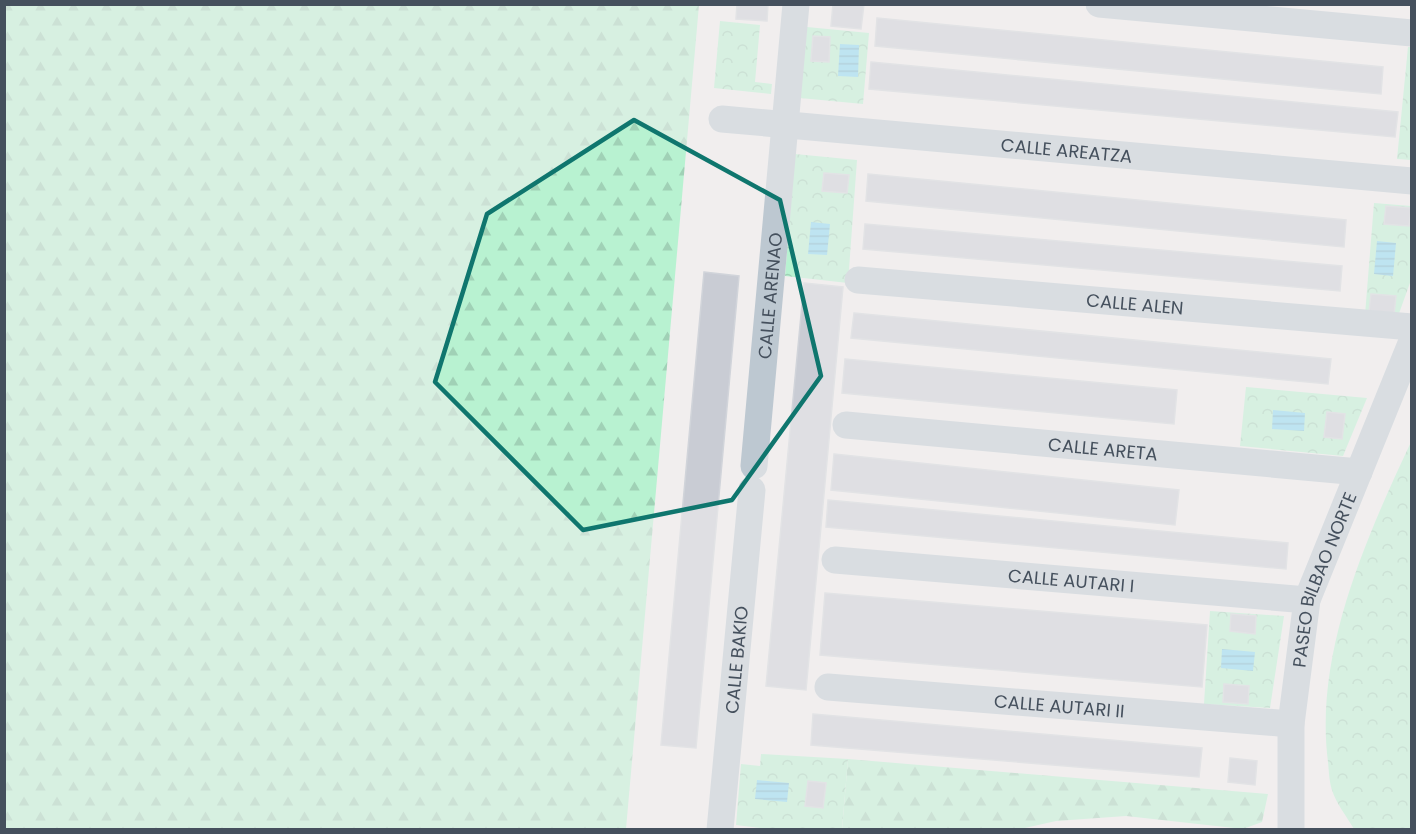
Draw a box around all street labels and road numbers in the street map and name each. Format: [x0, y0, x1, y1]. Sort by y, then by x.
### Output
street label: CALLE AREATZA [1000, 132, 1133, 168]
street label: CALLE ARENAO [751, 231, 788, 360]
street label: CALLE ALEN [1085, 287, 1185, 320]
street label: CALLE ARETA [1047, 431, 1159, 466]
street label: PASEO BILBAO NORTE [1286, 488, 1362, 669]
street label: CALLE AUTARI I [1007, 562, 1135, 598]
street label: CALLE BAKIO [719, 605, 754, 715]
street label: CALLE AUTARI II [993, 688, 1126, 723]

